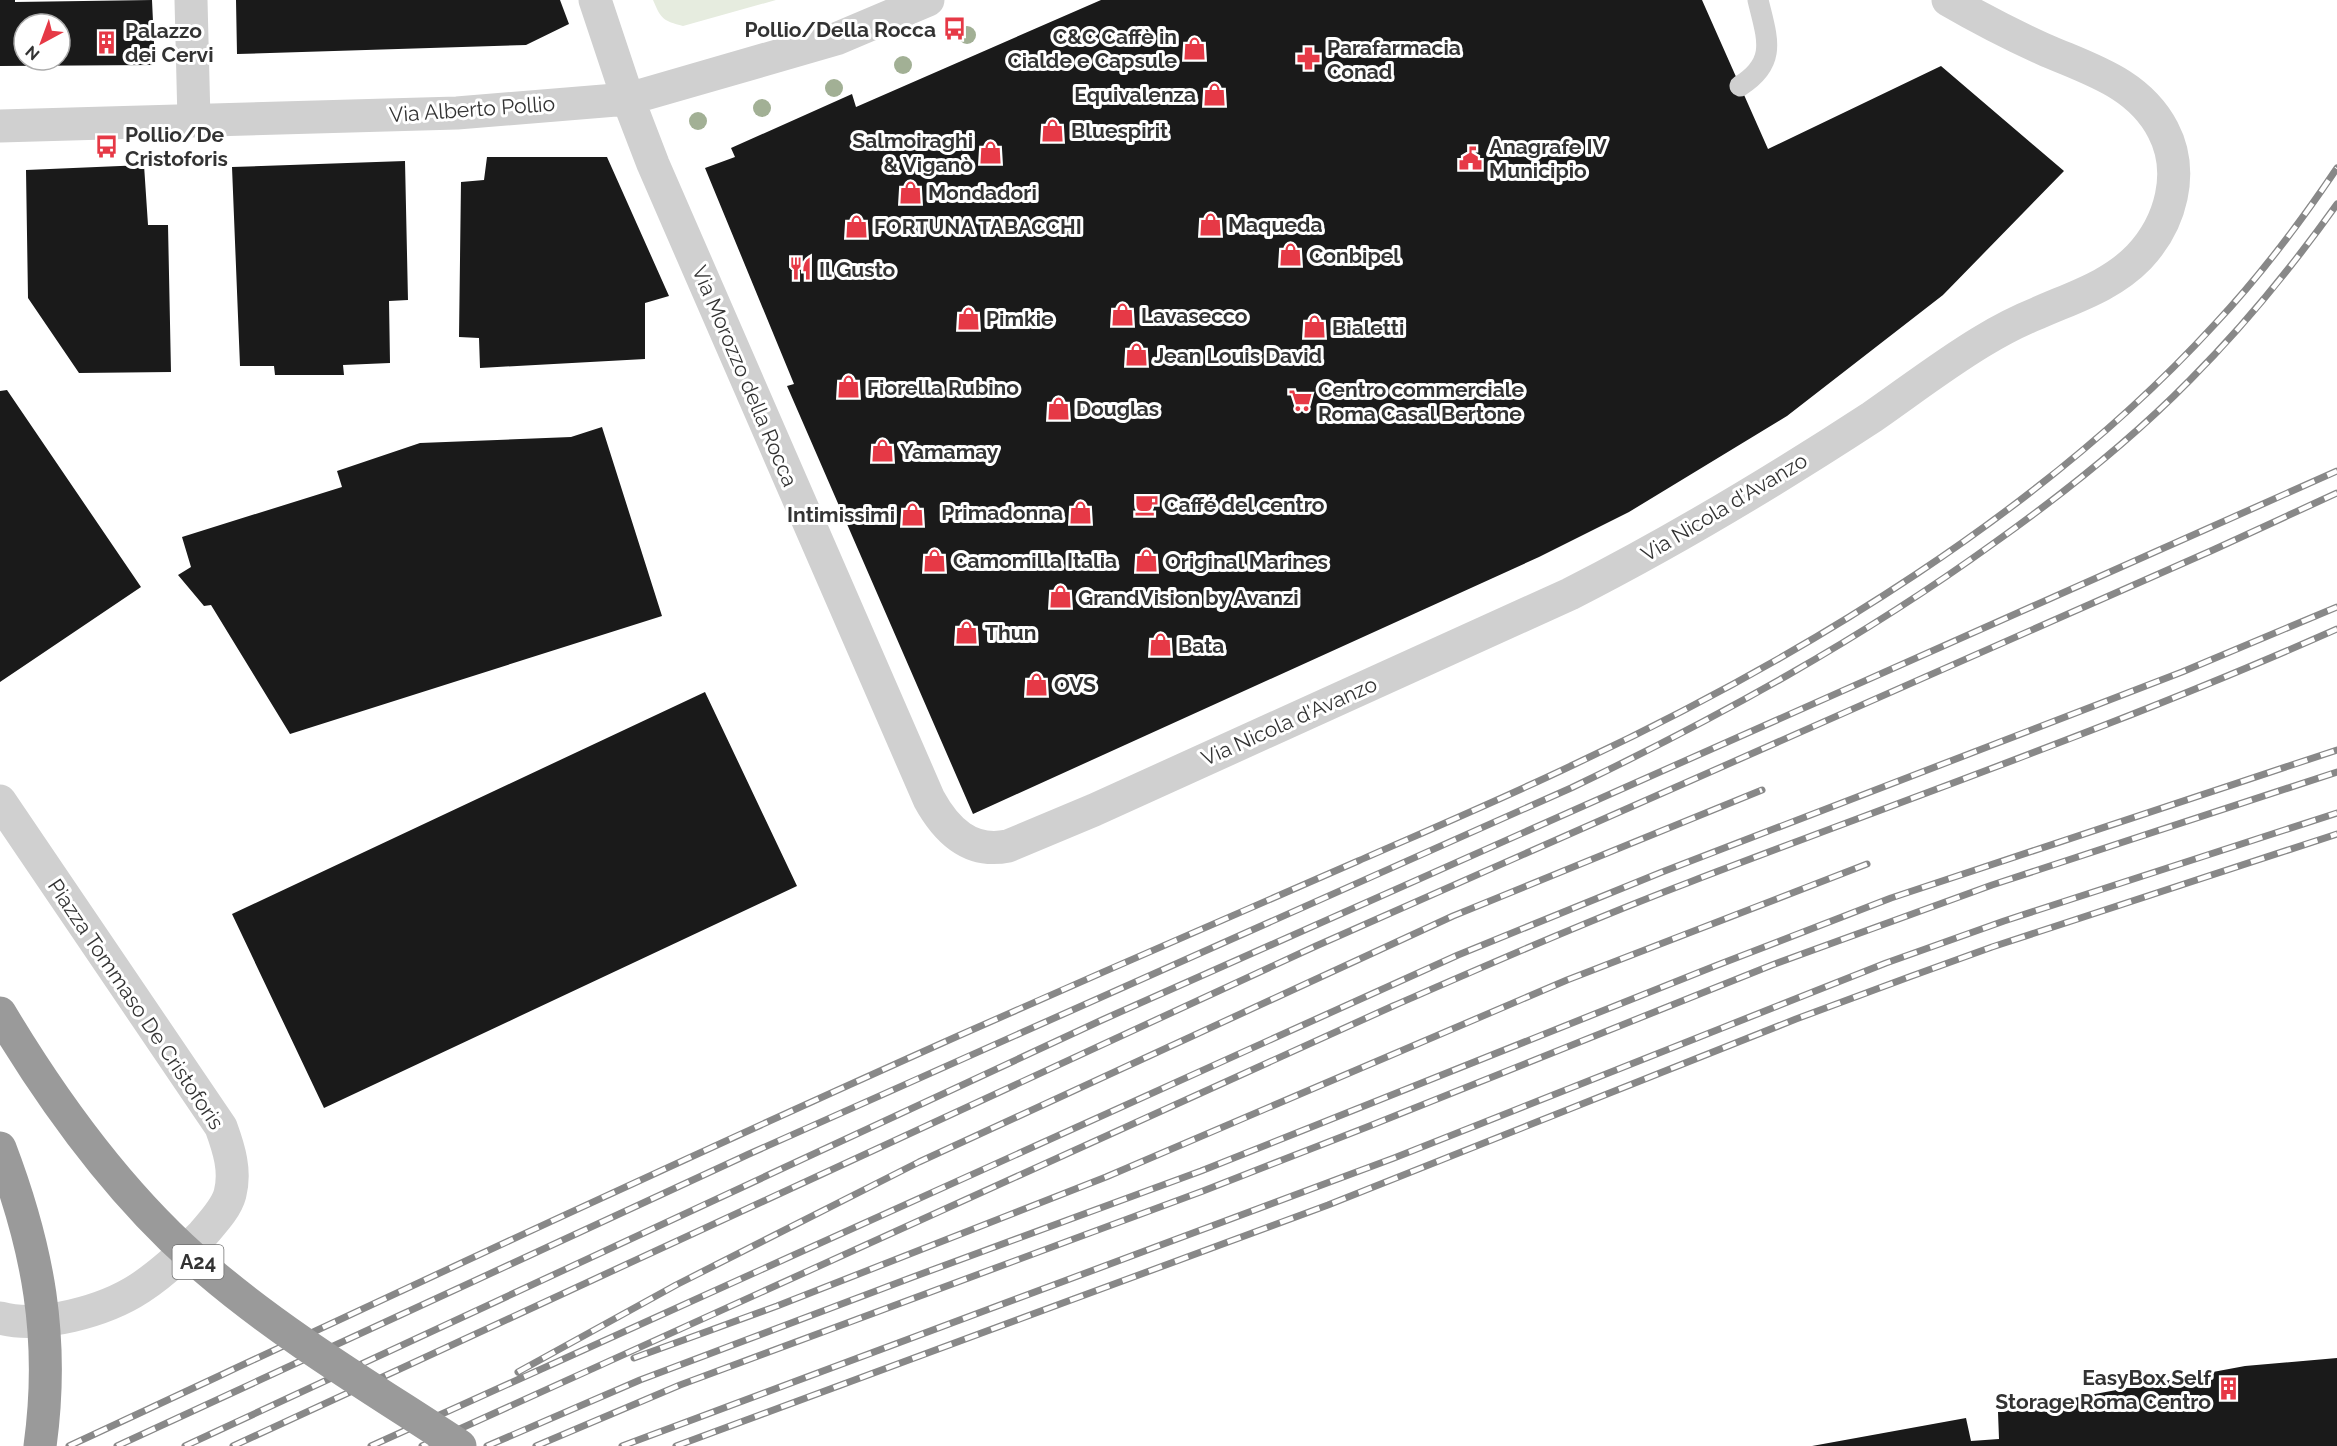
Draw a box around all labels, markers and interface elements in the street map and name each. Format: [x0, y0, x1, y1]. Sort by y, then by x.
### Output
north arrow [12, 12, 72, 72]
bus stop icon: Pollio/Della Rocca [941, 16, 967, 42]
place label: Pollio/Della Rocca [745, 17, 936, 42]
place label: Palazzo dei Cervi [125, 18, 214, 67]
place label: C&C Caffè in Cialde e Capsule [1007, 24, 1177, 73]
building icon: Palazzo dei Cervi [94, 29, 120, 55]
shop icon: C&C Caffè in Cialde e Capsule [1182, 35, 1208, 61]
place label: Parafarmacia Conad [1327, 35, 1461, 84]
text: N [22, 42, 43, 64]
pharmacy icon: Parafarmacia Conad [1296, 46, 1322, 72]
shop icon: Equivalenza [1201, 81, 1227, 107]
place label: Equivalenza [1074, 82, 1196, 107]
street label: Via Alberto Pollio [388, 91, 556, 127]
shop icon: Bluespirit [1040, 117, 1066, 143]
place label: Bluespirit [1071, 118, 1168, 143]
place label: Pollio/De Cristoforis [125, 122, 228, 171]
place label: Salmoiraghi & Viganò [852, 128, 973, 177]
bus stop icon: Pollio/De Cristoforis [94, 133, 120, 159]
place label: Anagrafe IV Municipio [1489, 134, 1607, 183]
shop icon: Salmoiraghi & Viganò [978, 139, 1004, 165]
public building icon: Anagrafe IV Municipio [1458, 145, 1484, 171]
shop icon: Mondadori [897, 179, 923, 205]
place label: Mondadori [928, 180, 1037, 205]
shop icon: Maqueda [1197, 211, 1223, 237]
place label: Maqueda [1228, 212, 1323, 237]
shop icon: FORTUNA TABACCHI [843, 213, 869, 239]
place label: FORTUNA TABACCHI [874, 214, 1082, 239]
shop icon: Conbipel [1278, 242, 1304, 268]
place label: Conbipel [1309, 243, 1400, 268]
restaurant icon: Il Gusto [788, 256, 814, 282]
place label: Il Gusto [819, 257, 896, 282]
street label: Via Morozzo della Rocca [687, 262, 803, 490]
shop icon: Lavasecco [1110, 302, 1136, 328]
place label: Lavasecco [1141, 303, 1248, 328]
shop icon: Pimkie [955, 305, 981, 331]
place label: Pimkie [986, 306, 1054, 331]
shop icon: Bialetti [1301, 314, 1327, 340]
place label: Bialetti [1332, 315, 1404, 340]
shop icon: Jean Louis David [1123, 342, 1149, 368]
place label: Jean Louis David [1154, 343, 1322, 368]
shop icon: Fiorella Rubino [836, 374, 862, 400]
place label: Fiorella Rubino [867, 375, 1019, 400]
place label: Centro commerciale Roma Casal Bertone [1318, 377, 1524, 426]
supermarket icon: Centro commerciale Roma Casal Bertone [1287, 388, 1313, 414]
shop icon: Douglas [1045, 395, 1071, 421]
place label: Douglas [1076, 396, 1159, 421]
shop icon: Yamamay [869, 438, 895, 464]
place label: Yamamay [900, 439, 999, 464]
street label: Via Nicola d'Avanzo [1636, 448, 1812, 566]
cafe icon: Caffé del centro [1133, 491, 1159, 517]
place label: Caffé del centro [1164, 492, 1325, 517]
shop icon: Primadonna [1068, 499, 1094, 525]
place label: Primadonna [941, 500, 1063, 525]
shop icon: Intimissimi [900, 501, 926, 527]
place label: Intimissimi [787, 502, 895, 527]
shop icon: Camomilla Italia [922, 547, 948, 573]
place label: Camomilla Italia [953, 548, 1117, 573]
shop icon: Original Marines [1134, 548, 1160, 574]
place label: Original Marines [1165, 549, 1328, 574]
shop icon: GrandVision by Avanzi [1047, 584, 1073, 610]
place label: GrandVision by Avanzi [1078, 585, 1299, 610]
shop icon: Thun [954, 619, 980, 645]
place label: Thun [985, 620, 1036, 645]
shop icon: Bata [1147, 632, 1173, 658]
place label: Bata [1178, 633, 1224, 658]
shop icon: OVS [1023, 671, 1049, 697]
street label: Via Nicola d'Avanzo [1197, 671, 1381, 771]
place label: OVS [1054, 672, 1096, 697]
street label: Piazza Tommaso De Cristoforis [43, 874, 229, 1134]
road number: A24 [172, 1245, 224, 1279]
place label: EasyBox Self Storage Roma Centro [1995, 1365, 2212, 1414]
building icon: EasyBox Self Storage Roma Centro [2216, 1376, 2242, 1402]

